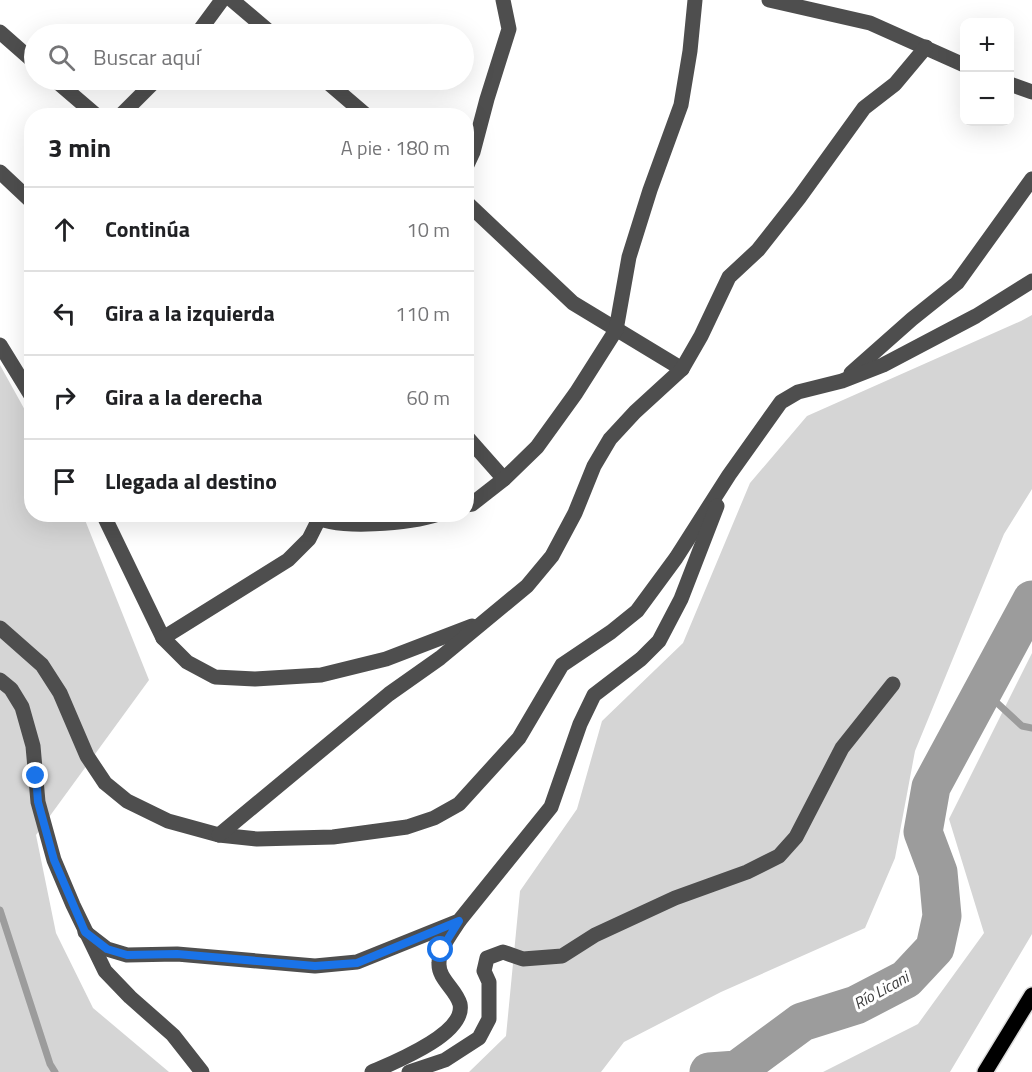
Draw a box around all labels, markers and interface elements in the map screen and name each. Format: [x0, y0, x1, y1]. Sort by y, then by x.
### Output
map controls [960, 18, 1014, 126]
button: + [960, 18, 1014, 72]
search box [24, 24, 474, 90]
text: Buscar aquí [93, 40, 201, 74]
icon: search [45, 41, 78, 74]
button: − [960, 72, 1014, 126]
text: 3 min [48, 128, 111, 167]
text: A pie · 180 m [341, 132, 450, 163]
text: Continúa [105, 212, 190, 246]
icon: ahead [48, 213, 81, 246]
text: 10 m [406, 214, 450, 245]
text: Gira a la izquierda [105, 296, 275, 330]
icon: left [48, 297, 81, 330]
text: 110 m [395, 298, 450, 329]
text: Gira a la derecha [105, 380, 262, 414]
icon: right [48, 381, 81, 414]
text: 60 m [406, 382, 450, 413]
text: Llegada al destino [105, 464, 277, 498]
icon: arrive [48, 465, 81, 498]
route end [22, 762, 48, 788]
route start [427, 936, 453, 962]
water label: Río Licani [849, 964, 914, 1015]

